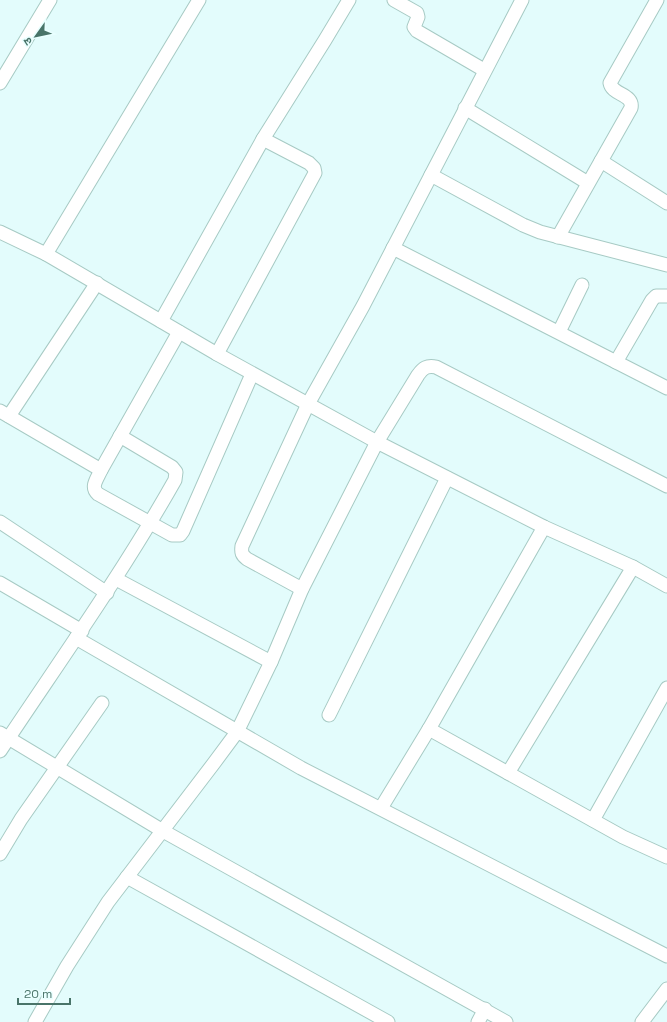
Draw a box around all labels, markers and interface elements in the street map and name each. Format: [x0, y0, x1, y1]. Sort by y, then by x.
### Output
north arrow [16, 16, 56, 56]
text: उ [20, 34, 35, 48]
scale bar [18, 980, 70, 1006]
text: 20 m [24, 986, 52, 1002]

